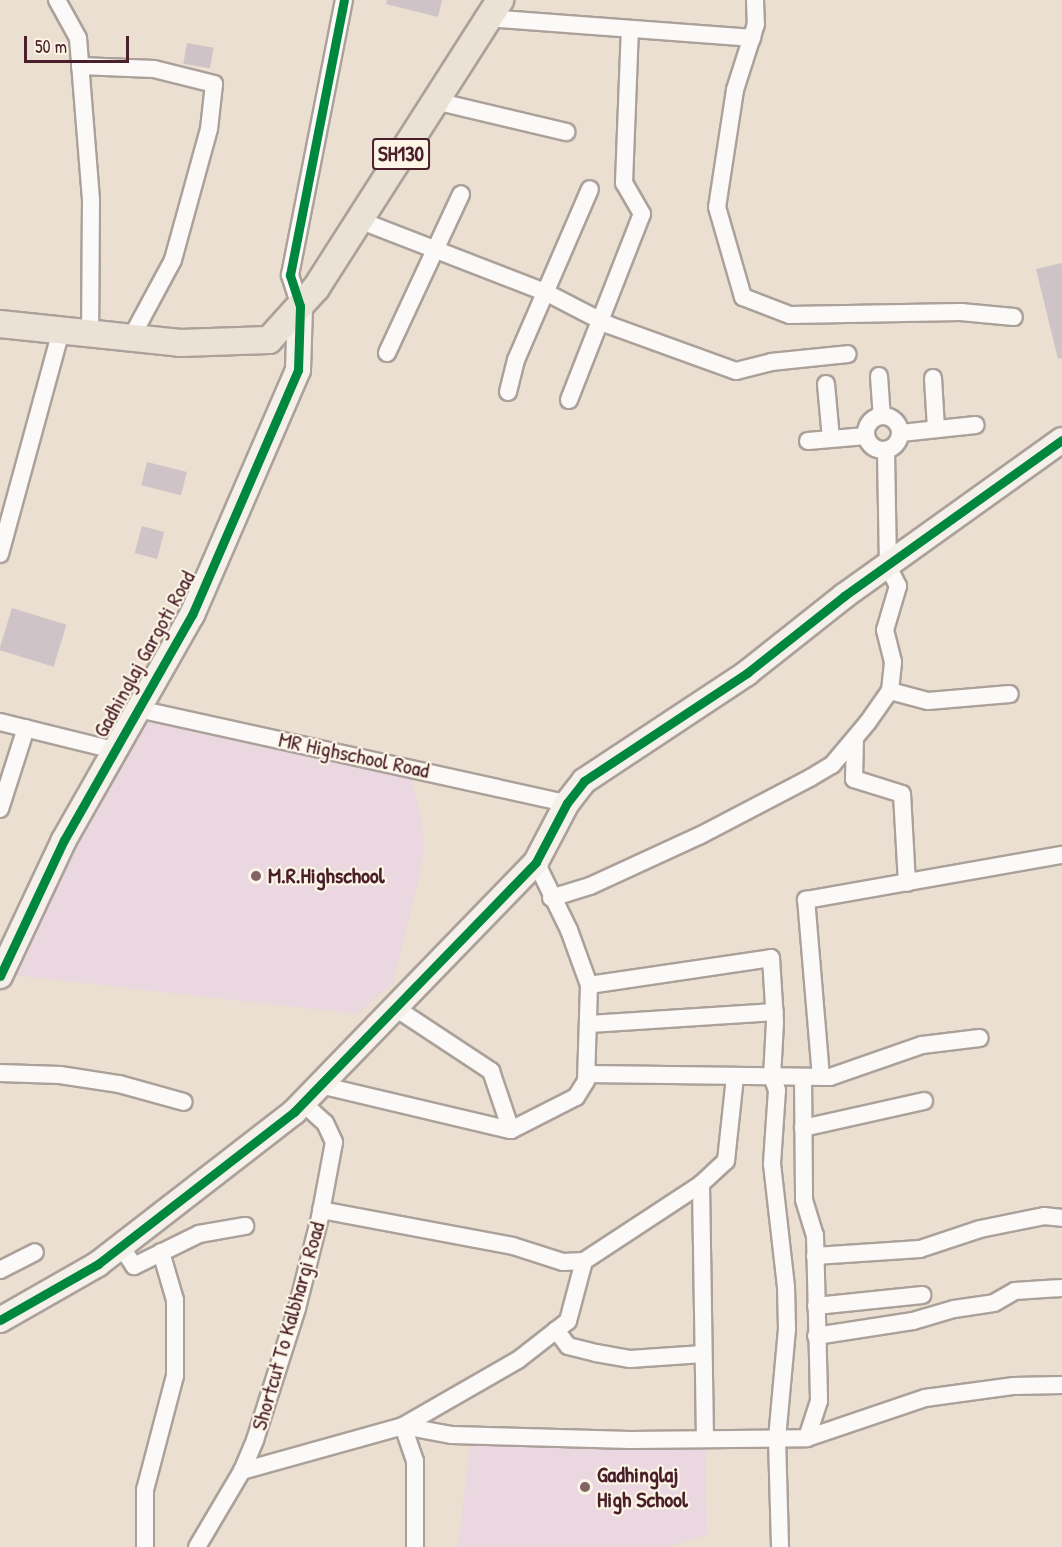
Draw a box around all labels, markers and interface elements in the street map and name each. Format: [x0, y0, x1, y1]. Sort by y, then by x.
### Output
scale bar [27, 24, 132, 62]
text: 50 m [35, 34, 67, 59]
road number: SH130 [371, 136, 431, 172]
street label: Gadhinglaj Gargoti Road [87, 566, 201, 742]
street label: MR Highschool Road [276, 726, 432, 784]
place label: M.R.Highschool [268, 863, 385, 889]
marker: M.R.Highschool [249, 869, 263, 883]
street label: Shortcut To Kalbhargi Road [246, 1219, 330, 1433]
place label: Gadhinglaj High School [597, 1461, 688, 1512]
marker: Gadhinglaj High School [578, 1480, 592, 1494]

